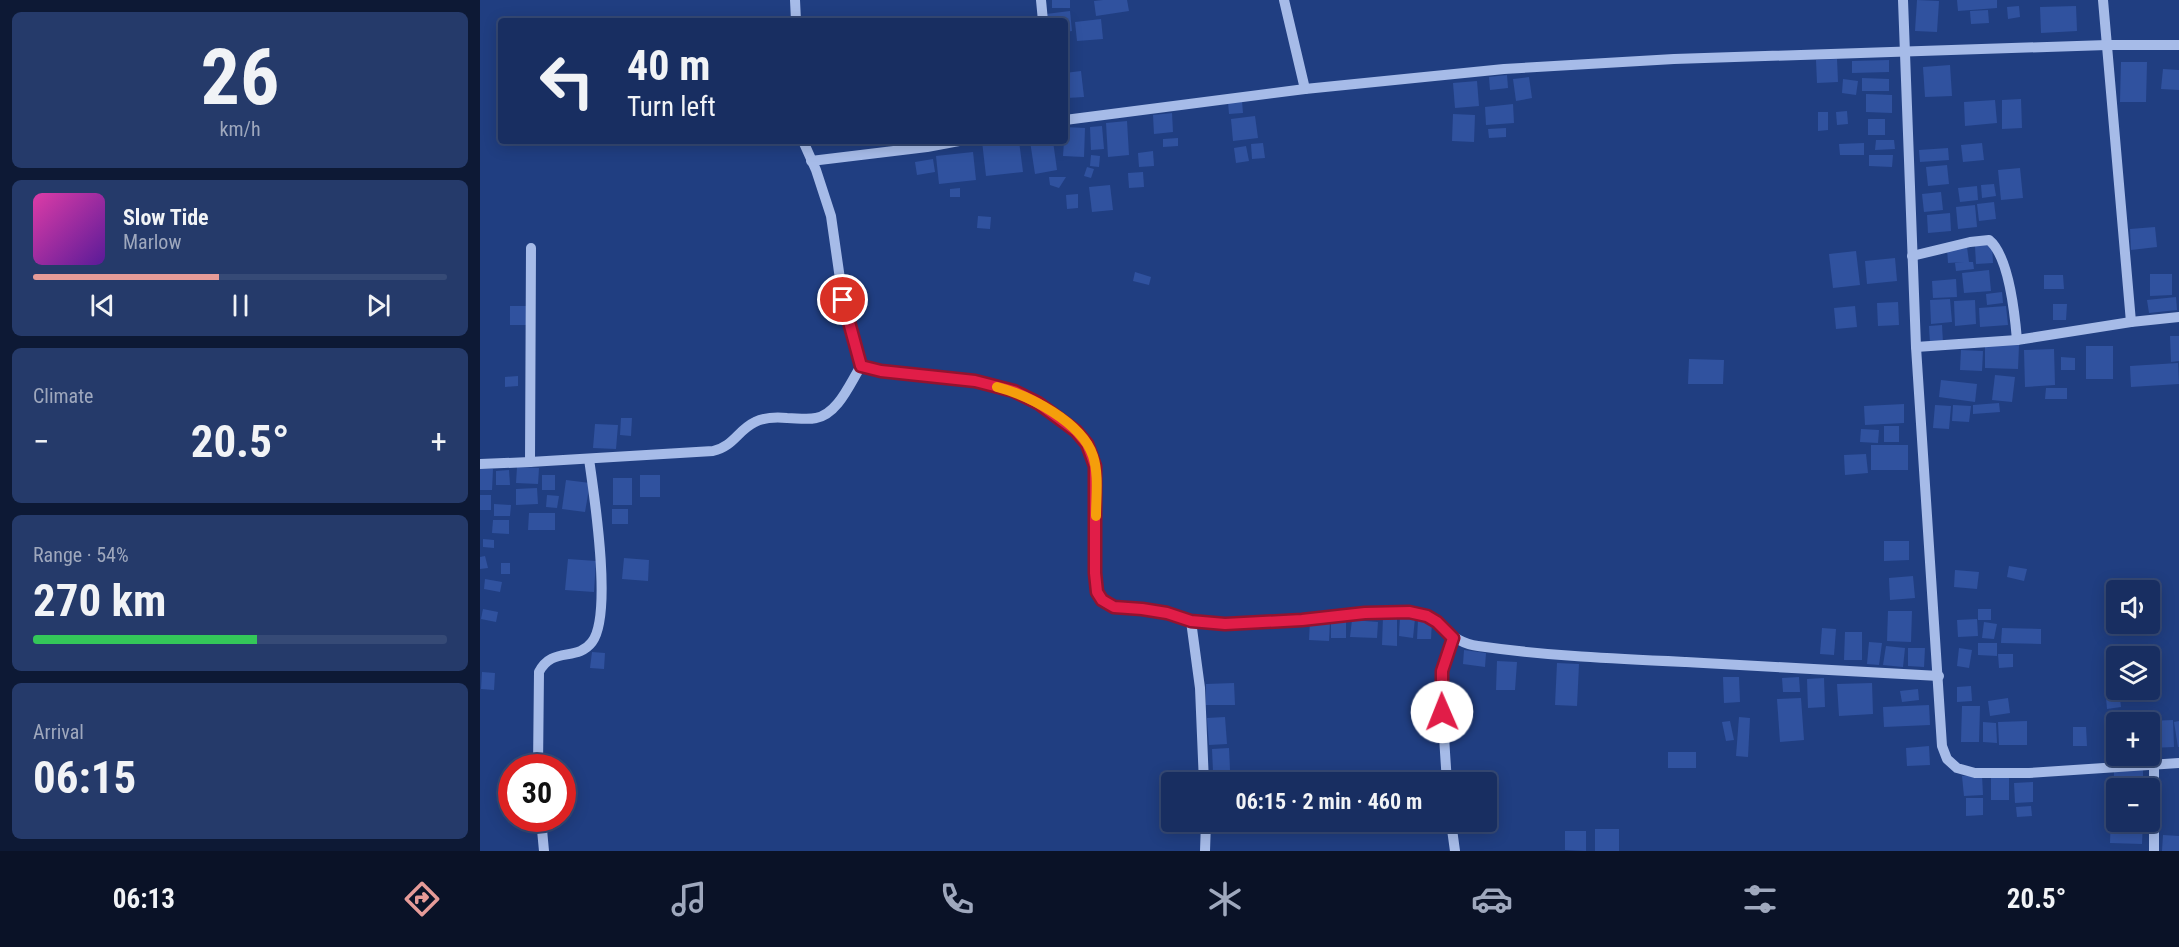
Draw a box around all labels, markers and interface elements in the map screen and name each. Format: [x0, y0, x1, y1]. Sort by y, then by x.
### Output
text: 26 [201, 32, 279, 123]
text: 40 m [627, 41, 710, 90]
icon: left [528, 42, 606, 120]
text: Turn left [627, 91, 716, 123]
text: km/h [219, 117, 261, 141]
text: Slow Tide [123, 205, 209, 230]
text: Marlow [123, 230, 181, 254]
pin [817, 274, 868, 325]
icon: arrive [826, 283, 859, 316]
icon: previous [86, 289, 119, 322]
icon: pause [224, 289, 257, 322]
icon: next [362, 289, 395, 322]
text: Climate [33, 384, 93, 408]
text: 20.5° [191, 415, 289, 468]
text: − [33, 422, 50, 461]
text: + [431, 422, 447, 461]
text: Range · 54% [33, 543, 129, 567]
text: 270 km [33, 574, 166, 627]
map controls [2106, 580, 2160, 832]
button: sound [2106, 580, 2160, 634]
button: layers [2106, 646, 2160, 700]
position arrow [1410, 680, 1474, 744]
button: + [2106, 712, 2160, 766]
text: Arrival [33, 720, 84, 744]
text: 06:15 [33, 751, 136, 804]
speed limit sign: 30 [498, 754, 576, 832]
button: − [2106, 778, 2160, 832]
text: 06:15 · 2 min · 460 m [1236, 789, 1422, 814]
icon: directions [401, 878, 443, 920]
icon: music [668, 878, 710, 920]
icon: phone [936, 878, 978, 920]
icon: climate [1204, 878, 1246, 920]
icon: car [1471, 878, 1513, 920]
icon: filters [1739, 878, 1781, 920]
text: 06:13 [113, 883, 175, 915]
text: 20.5° [2007, 883, 2066, 915]

